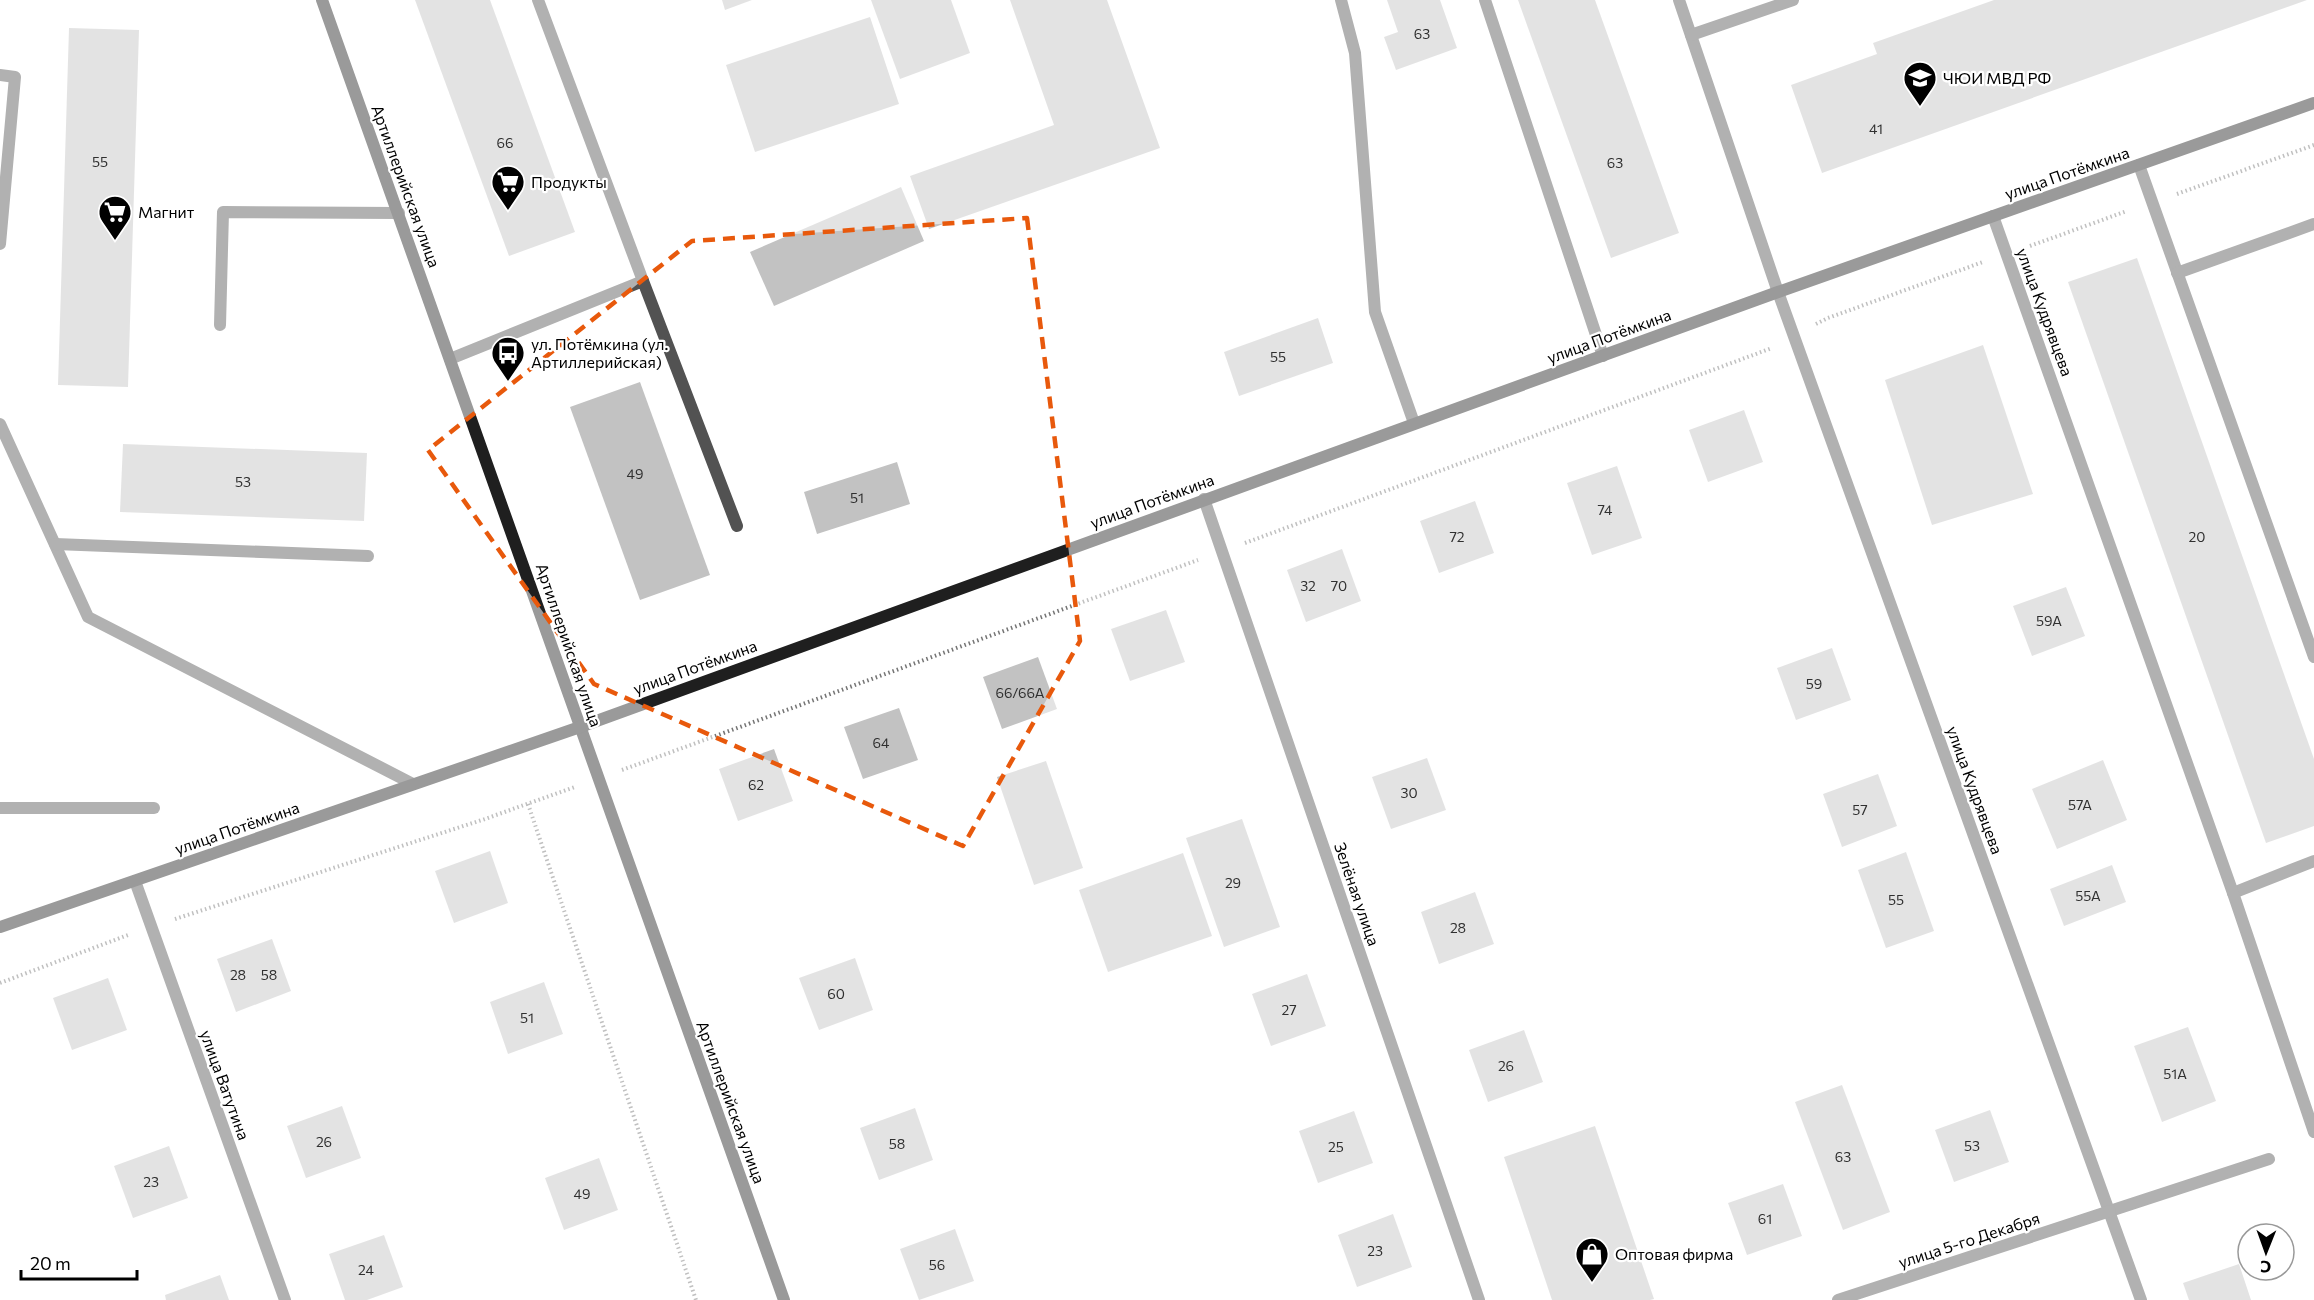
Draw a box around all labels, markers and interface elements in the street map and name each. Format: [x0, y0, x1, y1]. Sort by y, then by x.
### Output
house number: 63 [1414, 25, 1430, 42]
school or university icon: ЧЮИ МВД РФ [1902, 60, 1938, 107]
place label: ЧЮИ МВД РФ [1943, 68, 2051, 87]
street label: Артиллерийская улица [368, 102, 445, 270]
house number: 41 [1869, 120, 1883, 137]
house number: 66 [497, 134, 514, 151]
street label: улица Потёмкина [2002, 142, 2132, 203]
house number: 55 [92, 153, 108, 170]
house number: 63 [1607, 154, 1623, 171]
supermarket icon: Продукты [490, 164, 526, 211]
place label: Продукты [531, 172, 607, 191]
supermarket icon: Магнит [97, 194, 133, 241]
place label: Магнит [138, 202, 195, 221]
street label: улица Кудрявцева [2013, 245, 2077, 378]
street label: улица Потёмкина [1544, 304, 1673, 367]
place label: ул. Потёмкина (ул. Артиллерийская) [531, 334, 668, 371]
bus stop icon: ул. Потёмкина (ул. Артиллерийская) [490, 335, 526, 382]
house number: 55 [1270, 348, 1286, 365]
house number: 49 [627, 465, 643, 482]
street label: улица Потёмкина [1087, 469, 1216, 532]
house number: 53 [235, 473, 251, 490]
house number: 51 [850, 489, 864, 506]
house number: 74 [1598, 501, 1613, 518]
house number: 72 [1449, 528, 1465, 545]
house number: 20 [2189, 528, 2205, 545]
street label: Артиллерийская улица [533, 561, 606, 729]
house number: 32 [1300, 577, 1316, 594]
house number: 70 [1331, 577, 1347, 594]
house number: 59А [2036, 612, 2062, 629]
street label: улица Потёмкина [630, 635, 759, 698]
house number: 59 [1806, 675, 1822, 692]
house number: 66/66А [996, 684, 1045, 701]
street label: улица Кудрявцева [1943, 723, 2007, 856]
house number: 64 [873, 734, 890, 751]
house number: 62 [748, 776, 764, 793]
house number: 30 [1400, 784, 1418, 801]
house number: 57А [2068, 796, 2092, 813]
street label: улица Потёмкина [172, 797, 302, 858]
house number: 57 [1852, 801, 1868, 818]
street label: Зелёная улица [1331, 840, 1384, 948]
house number: 29 [1225, 874, 1241, 891]
house number: 55А [2075, 887, 2101, 904]
house number: 55 [1888, 891, 1904, 908]
house number: 28 [1450, 919, 1466, 936]
house number: 28 [230, 966, 246, 983]
house number: 58 [261, 966, 277, 983]
house number: 60 [827, 985, 845, 1002]
house number: 27 [1281, 1001, 1297, 1018]
house number: 51 [520, 1009, 534, 1026]
street label: Артиллерийская улица [693, 1018, 770, 1186]
street label: улица Ватутина [197, 1027, 254, 1142]
house number: 26 [1498, 1057, 1514, 1074]
house number: 51А [2163, 1065, 2187, 1082]
house number: 26 [316, 1133, 332, 1150]
house number: 58 [889, 1135, 905, 1152]
house number: 53 [1964, 1137, 1980, 1154]
house number: 25 [1328, 1138, 1344, 1155]
house number: 63 [1835, 1148, 1851, 1165]
house number: 23 [143, 1173, 159, 1190]
house number: 49 [574, 1185, 590, 1202]
street label: улица 5-го Декабря [1896, 1208, 2042, 1271]
house number: 61 [1758, 1210, 1772, 1227]
north arrow [2236, 1222, 2296, 1282]
shop icon: Оптовая фирма [1574, 1236, 1610, 1283]
house number: 23 [1367, 1242, 1383, 1259]
scale bar [21, 1243, 136, 1281]
place label: Оптовая фирма [1615, 1244, 1733, 1263]
text: 20 m [30, 1252, 71, 1274]
house number: 56 [929, 1256, 945, 1273]
text: С [2260, 1258, 2271, 1277]
house number: 24 [358, 1261, 375, 1278]

